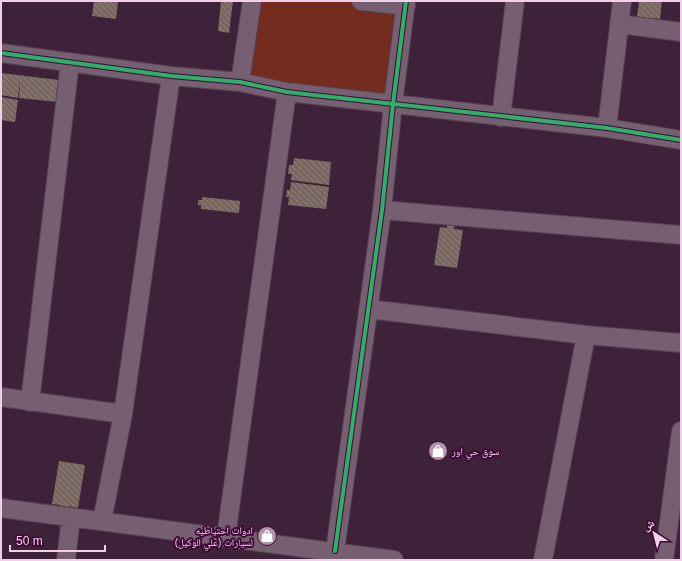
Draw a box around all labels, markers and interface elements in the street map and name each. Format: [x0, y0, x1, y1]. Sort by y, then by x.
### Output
shop icon: سوق حي اور [427, 440, 449, 462]
place label: سوق حي اور [451, 446, 500, 460]
north arrow [634, 513, 674, 553]
text: ش [640, 516, 658, 535]
place label: ادوات احتياطيه لسيارات (علي الوكيل) [175, 525, 253, 551]
shop icon: ادوات احتياطيه لسيارات (علي الوكيل) [256, 525, 278, 547]
scale bar [10, 527, 105, 553]
text: 50 m [16, 534, 43, 548]

